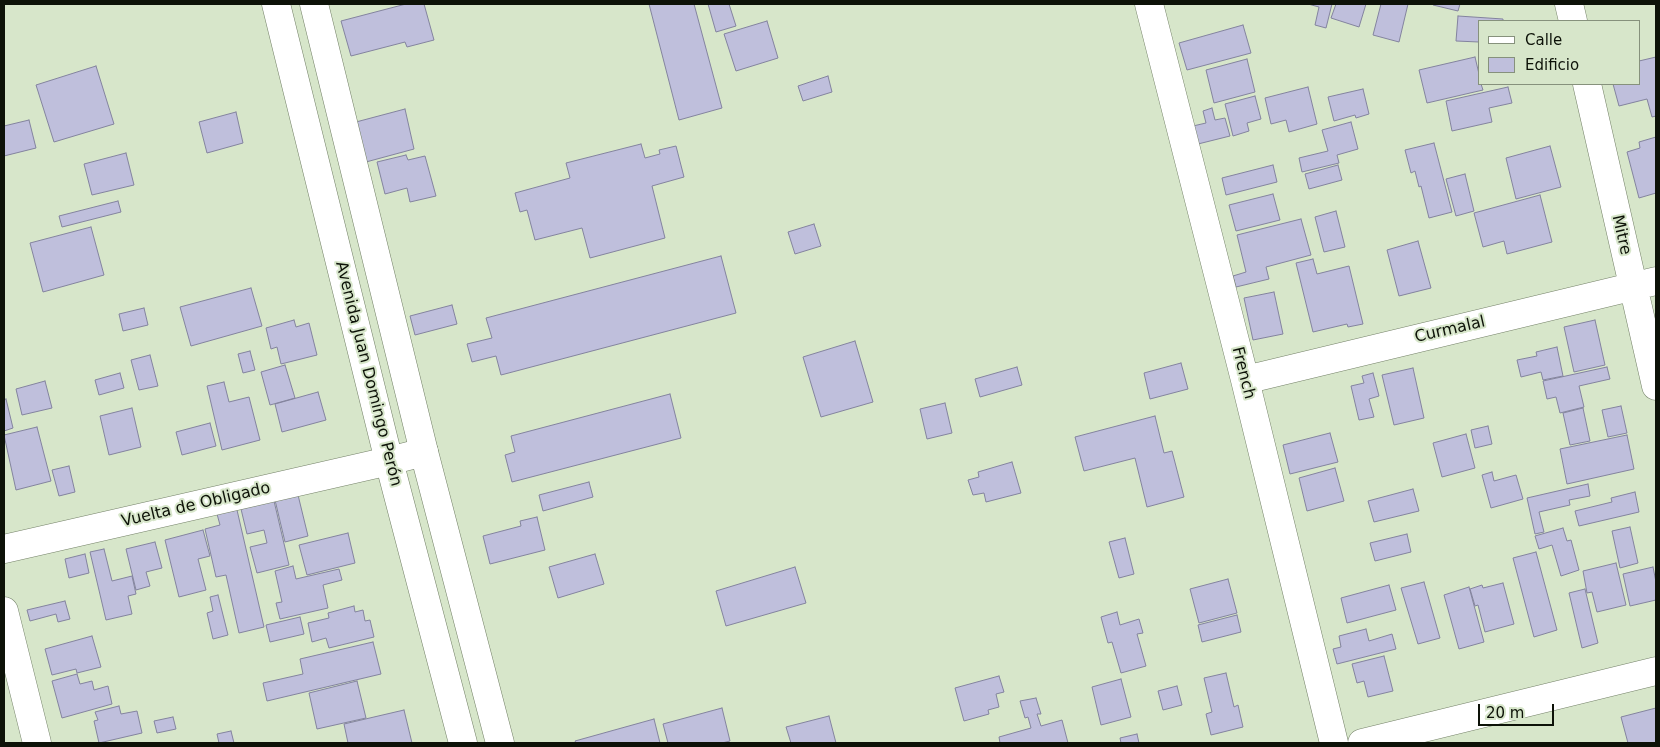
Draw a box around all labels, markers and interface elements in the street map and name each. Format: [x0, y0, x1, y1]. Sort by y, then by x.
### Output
legend [1478, 20, 1640, 85]
text: Calle [1525, 31, 1562, 49]
text: Edificio [1525, 56, 1579, 74]
street label: Mitre [1607, 213, 1635, 257]
street label: Avenida Juan Domingo Perón [331, 259, 405, 489]
street label: Curmalal [1413, 313, 1487, 347]
street label: French [1227, 345, 1259, 401]
street label: Vuelta de Obligado [120, 479, 272, 531]
scale bar [1480, 694, 1556, 726]
text: 20 m [1486, 704, 1524, 722]

